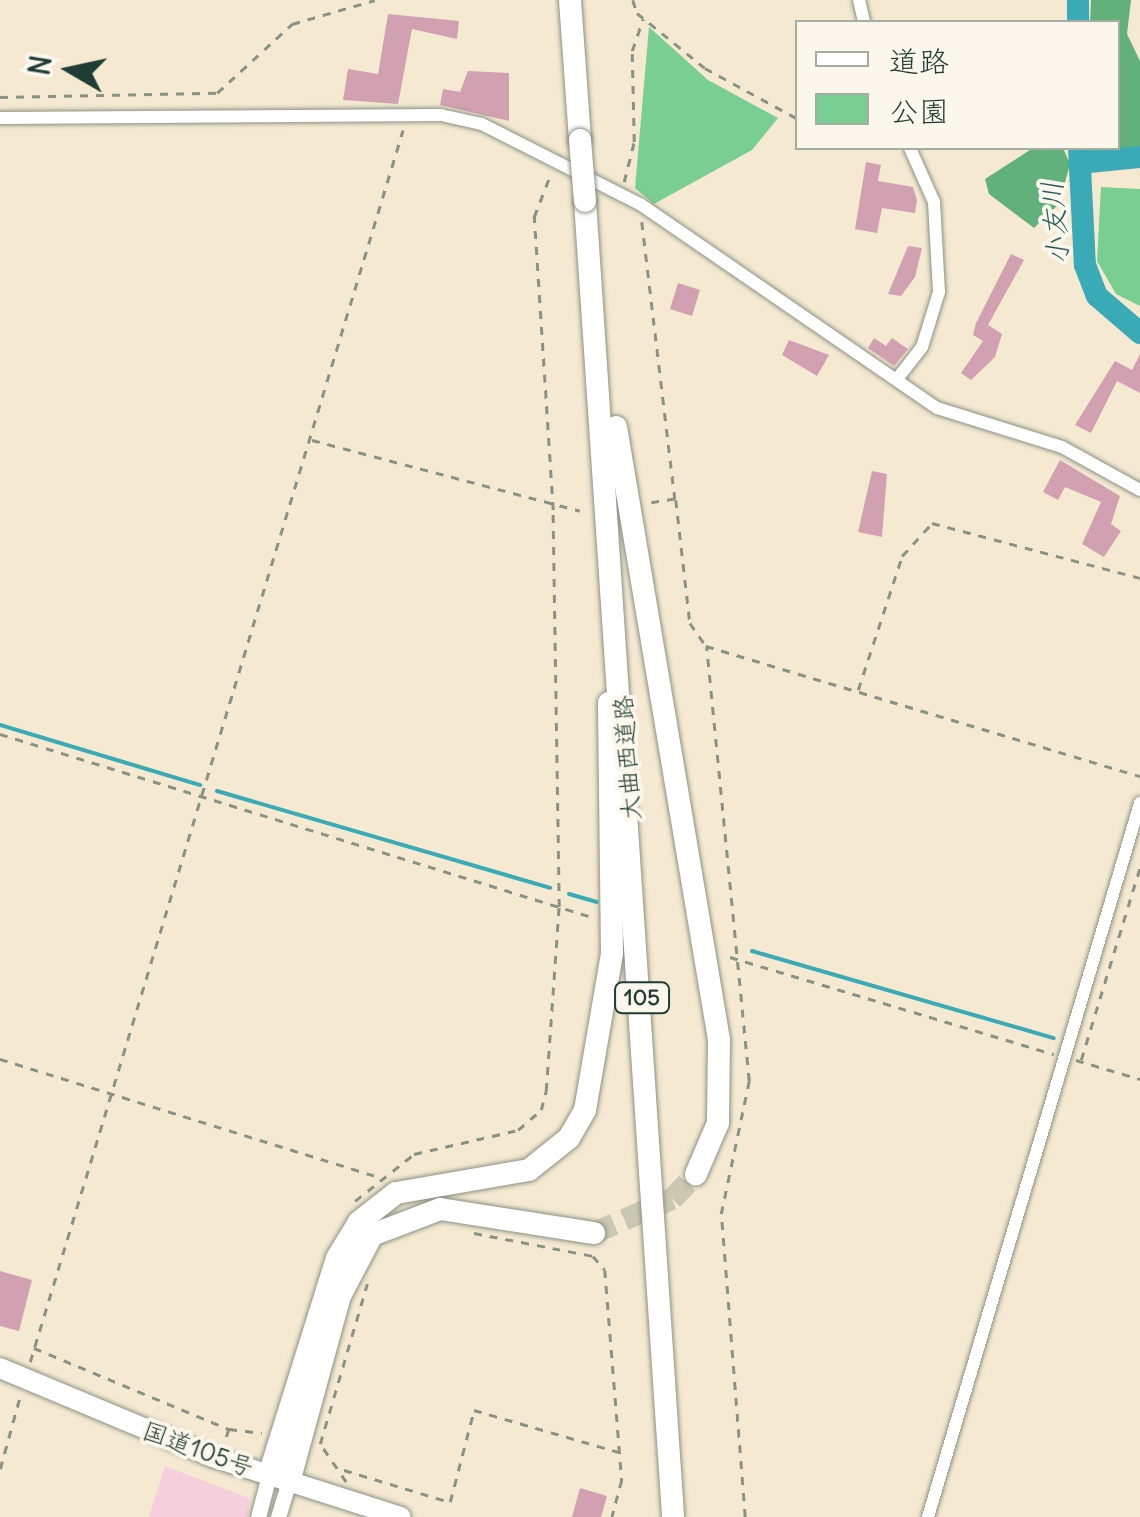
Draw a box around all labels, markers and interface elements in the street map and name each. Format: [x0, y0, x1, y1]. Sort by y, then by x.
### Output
north arrow [20, 20, 120, 120]
legend [795, 20, 1120, 150]
text: 道路 [889, 42, 949, 80]
text: N [21, 53, 60, 78]
text: 公園 [889, 92, 949, 130]
water label: 小友川 [1035, 180, 1075, 266]
street label: 大曲西道路 [608, 695, 646, 821]
road number: 105 [612, 981, 672, 1015]
street label: 国道105号 [138, 1415, 258, 1483]

